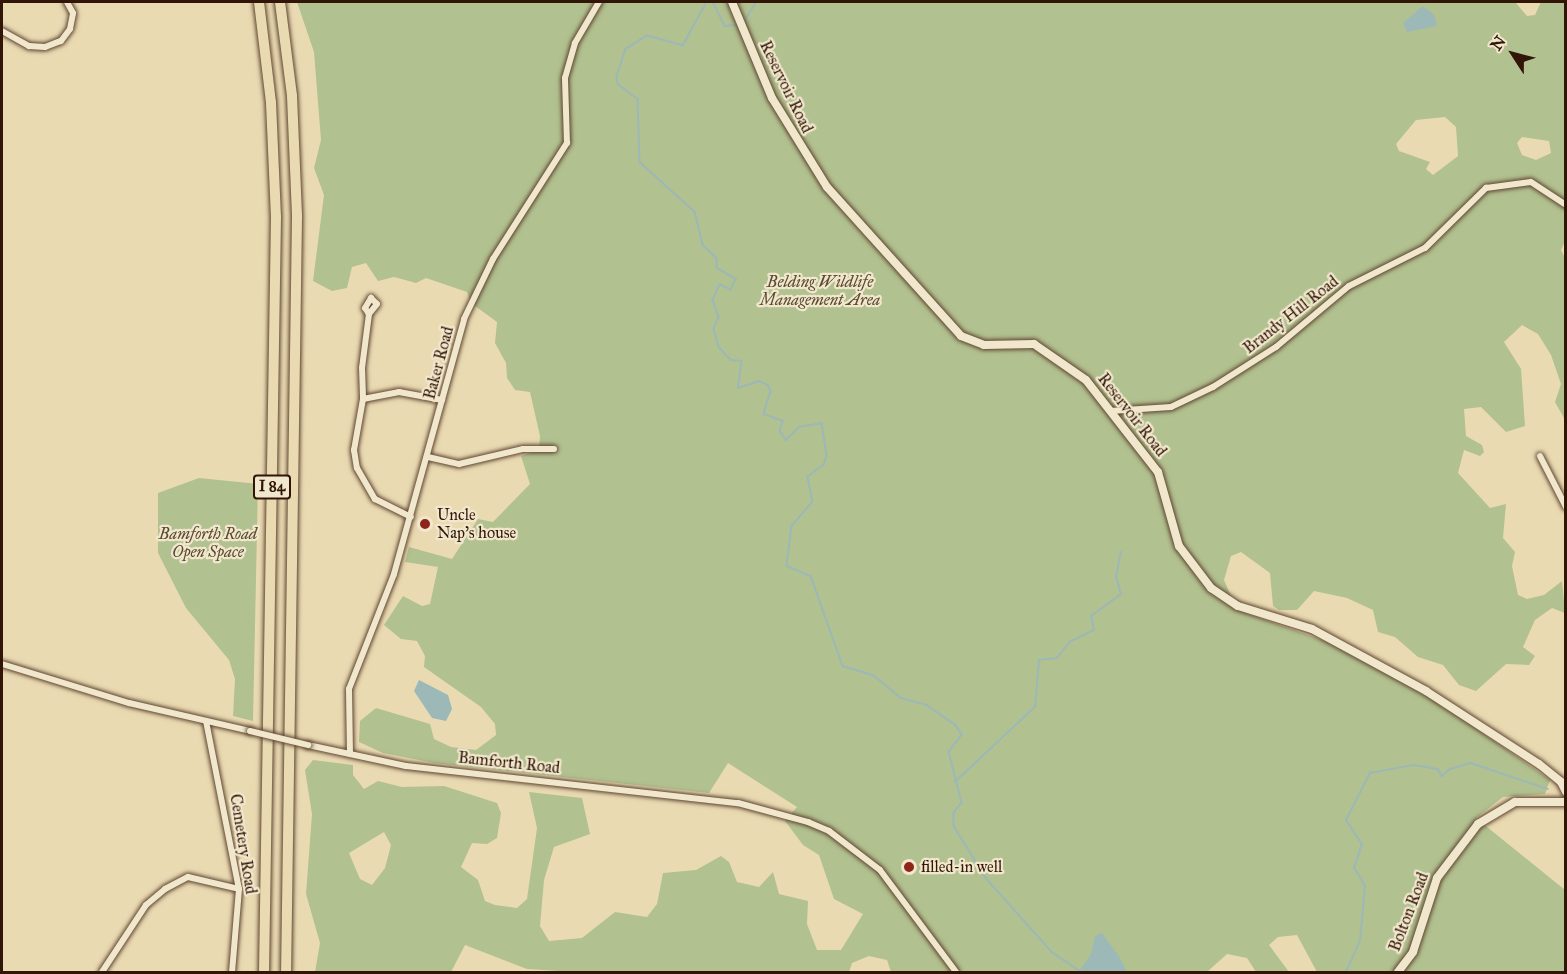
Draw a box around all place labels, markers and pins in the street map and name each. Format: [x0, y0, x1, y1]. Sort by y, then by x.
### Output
place label: Uncle Nap's house [437, 505, 516, 543]
marker: Uncle Nap's house [418, 517, 432, 531]
place label: filled-in well [921, 857, 1002, 877]
marker: filled-in well [902, 860, 916, 874]

